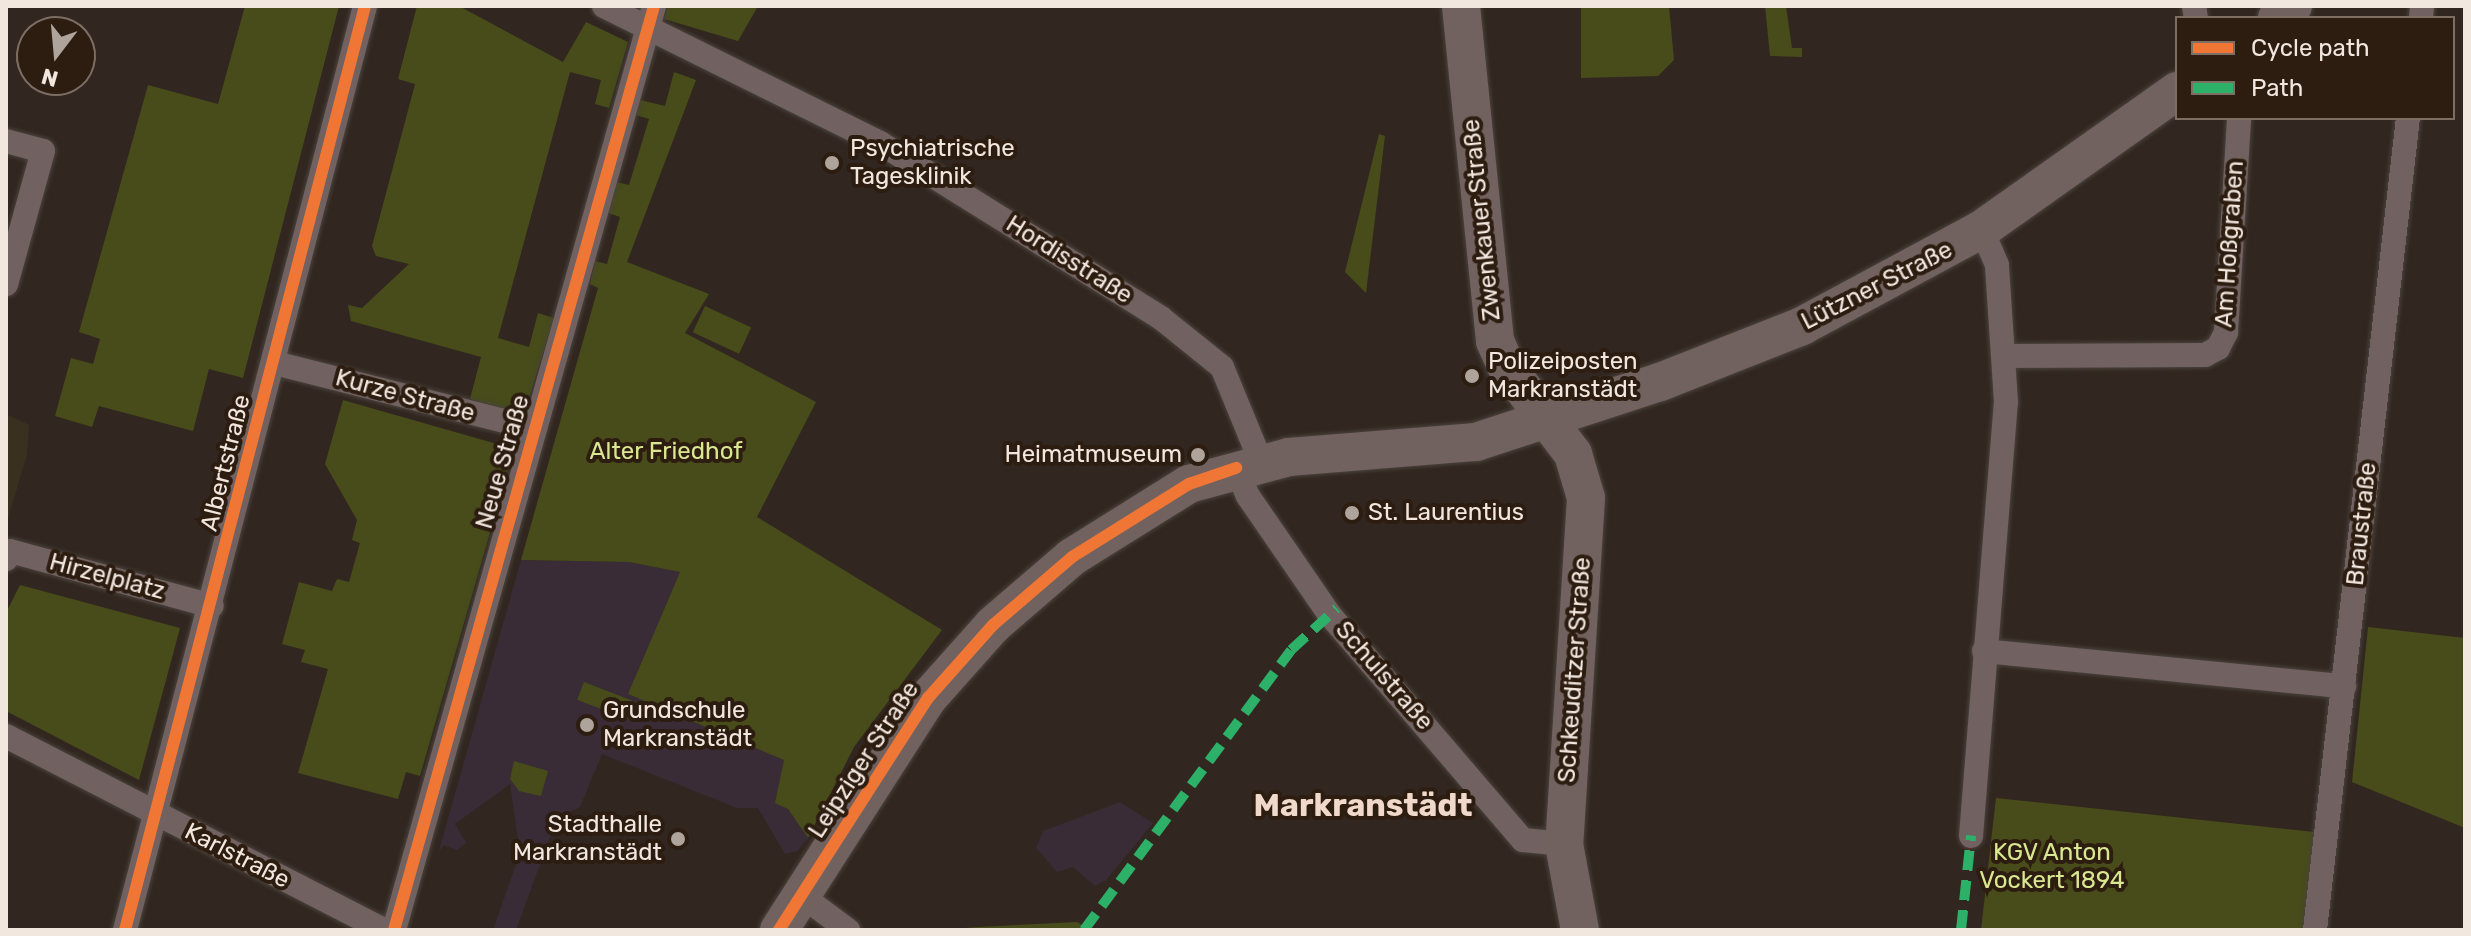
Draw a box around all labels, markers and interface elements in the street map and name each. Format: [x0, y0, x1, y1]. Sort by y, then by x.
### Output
north arrow [16, 16, 96, 96]
legend [2175, 16, 2455, 120]
text: Cycle path [2251, 34, 2370, 62]
text: N [38, 62, 61, 93]
text: Path [2251, 74, 2303, 102]
street label: Zwenkauer Straße [1457, 117, 1507, 323]
place label: Psychiatrische Tagesklinik [850, 135, 1015, 191]
marker: Psychiatrische Tagesklinik [821, 152, 843, 174]
street label: Am Hoßgraben [2210, 160, 2250, 328]
street label: Hordisstraße [1001, 210, 1137, 310]
street label: Lützner Straße [1796, 235, 1958, 337]
place label: Polizeiposten Markranstädt [1488, 348, 1638, 404]
street label: Kurze Straße [332, 364, 478, 428]
marker: Polizeiposten Markranstädt [1463, 367, 1481, 385]
street label: Albertstraße [195, 392, 257, 534]
street label: Neue Straße [470, 392, 536, 532]
park label: Alter Friedhof [589, 438, 743, 466]
place label: Heimatmuseum [1005, 441, 1182, 469]
marker: Heimatmuseum [1189, 446, 1207, 464]
street label: Braustraße [2341, 461, 2383, 587]
place label: St. Laurentius [1368, 499, 1524, 527]
marker: St. Laurentius [1343, 504, 1361, 522]
street label: Hirzelplatz [46, 548, 168, 606]
street label: Schkeuditzer Straße [1553, 556, 1597, 784]
street label: Schulstraße [1329, 616, 1439, 736]
street label: Leipziger Straße [802, 676, 926, 844]
place label: Grundschule Markranstädt [603, 697, 752, 753]
marker: Grundschule Markranstädt [578, 716, 596, 734]
district label: Markranstädt [1254, 786, 1472, 824]
place label: Stadthalle Markranstädt [513, 811, 662, 867]
street label: Karlstraße [180, 817, 294, 895]
marker: Stadthalle Markranstädt [669, 830, 687, 848]
park label: KGV Anton Vockert 1894 [1979, 839, 2125, 895]

